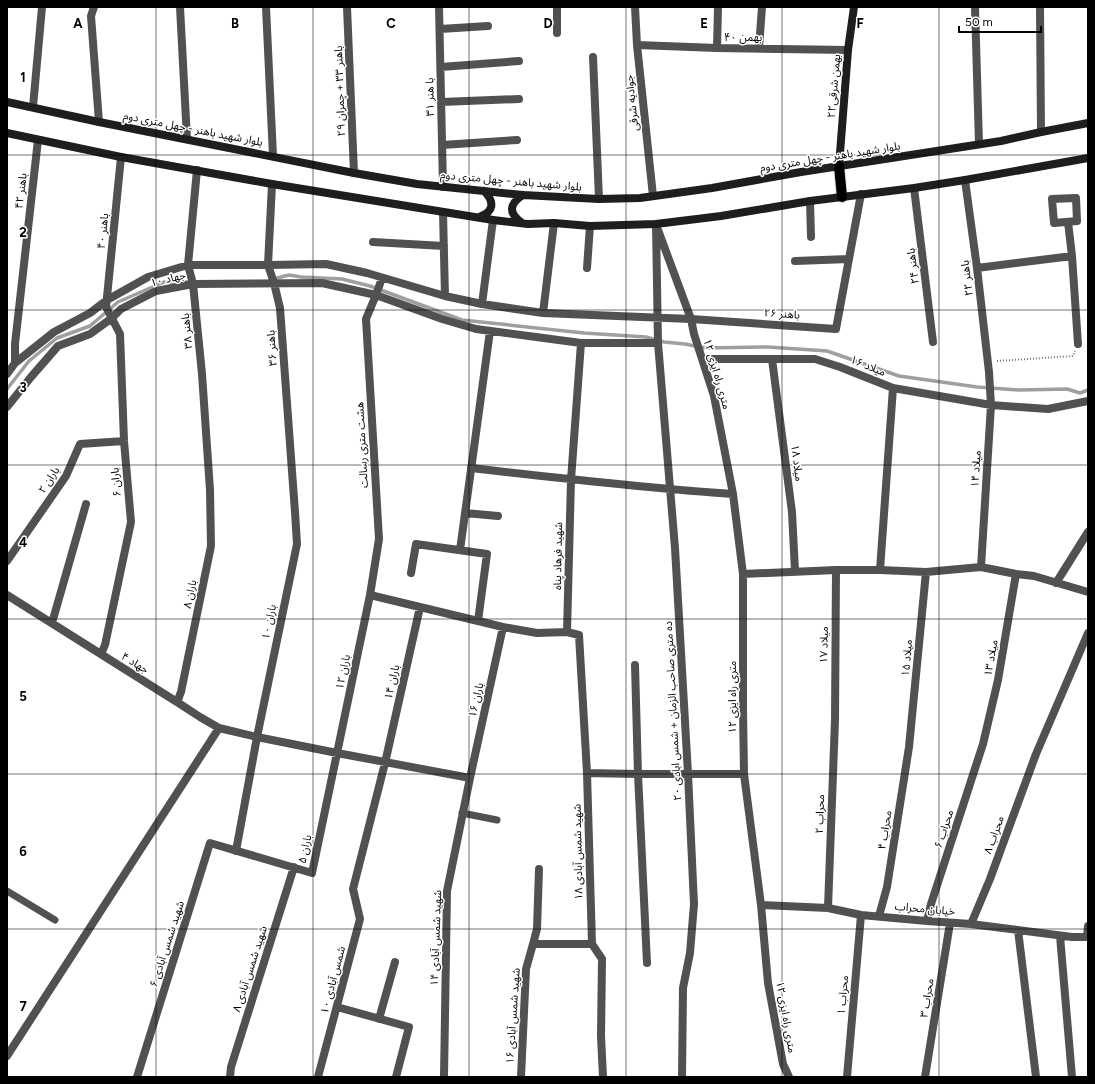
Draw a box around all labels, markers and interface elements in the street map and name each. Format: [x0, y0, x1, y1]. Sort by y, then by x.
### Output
scale bar [959, 8, 1041, 34]
text: 50 m [965, 15, 993, 29]
text: A [73, 16, 83, 31]
text: B [231, 16, 239, 31]
text: C [386, 16, 396, 31]
text: D [543, 16, 553, 31]
text: E [700, 16, 708, 31]
text: F [856, 16, 864, 31]
street label: بهمن ۴۰ [724, 31, 762, 44]
street label: باهنر ۳۳ + چمران ۲۹ [332, 45, 349, 136]
street label: ۲۲بهمن شرقی [825, 54, 843, 118]
text: 1 [20, 70, 26, 85]
street label: جوادیه شرقی [623, 74, 641, 132]
street label: با هنر ۳۱ [423, 78, 437, 116]
street label: بلوار شهید باهنر - چهل متری دوم [122, 109, 264, 150]
street label: بلوار شهید باهنر - چهل متری دوم [759, 139, 901, 176]
street label: بلوار شهید باهنر - چهل متری دوم [440, 168, 582, 195]
street label: باهنر ۴۲ [12, 172, 30, 210]
street label: باهنر ۴۰ [95, 212, 111, 250]
text: 2 [19, 225, 27, 240]
street label: باهنر ۲۴ [904, 247, 922, 285]
street label: باهنر ۲۲ [958, 259, 976, 297]
street label: جهاد ۱۰ [149, 268, 187, 290]
street label: باهنر ۲۶ [764, 306, 800, 322]
street label: باهنر ۳۸ [179, 312, 195, 350]
street label: باهنر ۳۶ [264, 330, 280, 366]
street label: ۱۲ متری راه ایزی [701, 337, 733, 411]
street label: میلاد ۱۶ [848, 353, 888, 379]
text: 3 [19, 380, 27, 395]
street label: هشت متری رسالت [353, 402, 371, 488]
street label: میلاد ۱۸ [788, 444, 806, 482]
street label: میلاد ۱۴ [968, 450, 984, 488]
street label: باران ۲ [36, 464, 62, 496]
street label: باران ۶ [108, 467, 124, 497]
street label: شهید فرهاد پناه [551, 522, 566, 590]
text: 4 [19, 535, 27, 550]
street label: باران ۸ [181, 578, 199, 610]
street label: باران ۱۰ [259, 603, 279, 641]
street label: ده متری صاحب الزمان + شمس ابادی ۲۰ [662, 621, 684, 801]
street label: میلاد ۱۷ [817, 626, 831, 664]
street label: میلاد ۱۳ [981, 638, 1001, 677]
street label: میلاد ۱۵ [899, 639, 915, 677]
street label: جهاد ۴ [119, 650, 151, 677]
street label: باران ۱۲ [333, 653, 353, 691]
street label: ۱۲ متری راه ایزی [726, 660, 739, 733]
street label: باران ۱۴ [382, 663, 402, 701]
street label: باران ۱۶ [466, 681, 486, 719]
text: 5 [19, 689, 27, 704]
street label: محراب ۲ [813, 794, 827, 834]
street label: شهید شمس آبادی ۱۸ [571, 803, 585, 900]
street label: محراب ۶ [932, 808, 957, 850]
street label: محراب ۴ [875, 809, 895, 851]
street label: محراب ۸ [981, 814, 1007, 856]
street label: باران ۵ [296, 833, 314, 865]
text: 6 [19, 844, 27, 859]
street label: شهید شمس آبادی ۱۴ [428, 889, 444, 986]
street label: شهید شمس آبادی ۶ [147, 899, 187, 989]
street label: خیابان محراب [894, 900, 956, 918]
street label: شهید شمس آبادی ۸ [230, 924, 270, 1014]
street label: شمس آبادی ۱۰ [318, 944, 348, 1015]
street label: شهید شمس آبادی ۱۶ [503, 967, 523, 1064]
street label: محراب ۱ [835, 975, 851, 1015]
street label: محراب ۳ [917, 977, 937, 1019]
street label: ۱۲ متری راه ایزی [773, 980, 799, 1054]
text: 7 [19, 999, 27, 1014]

